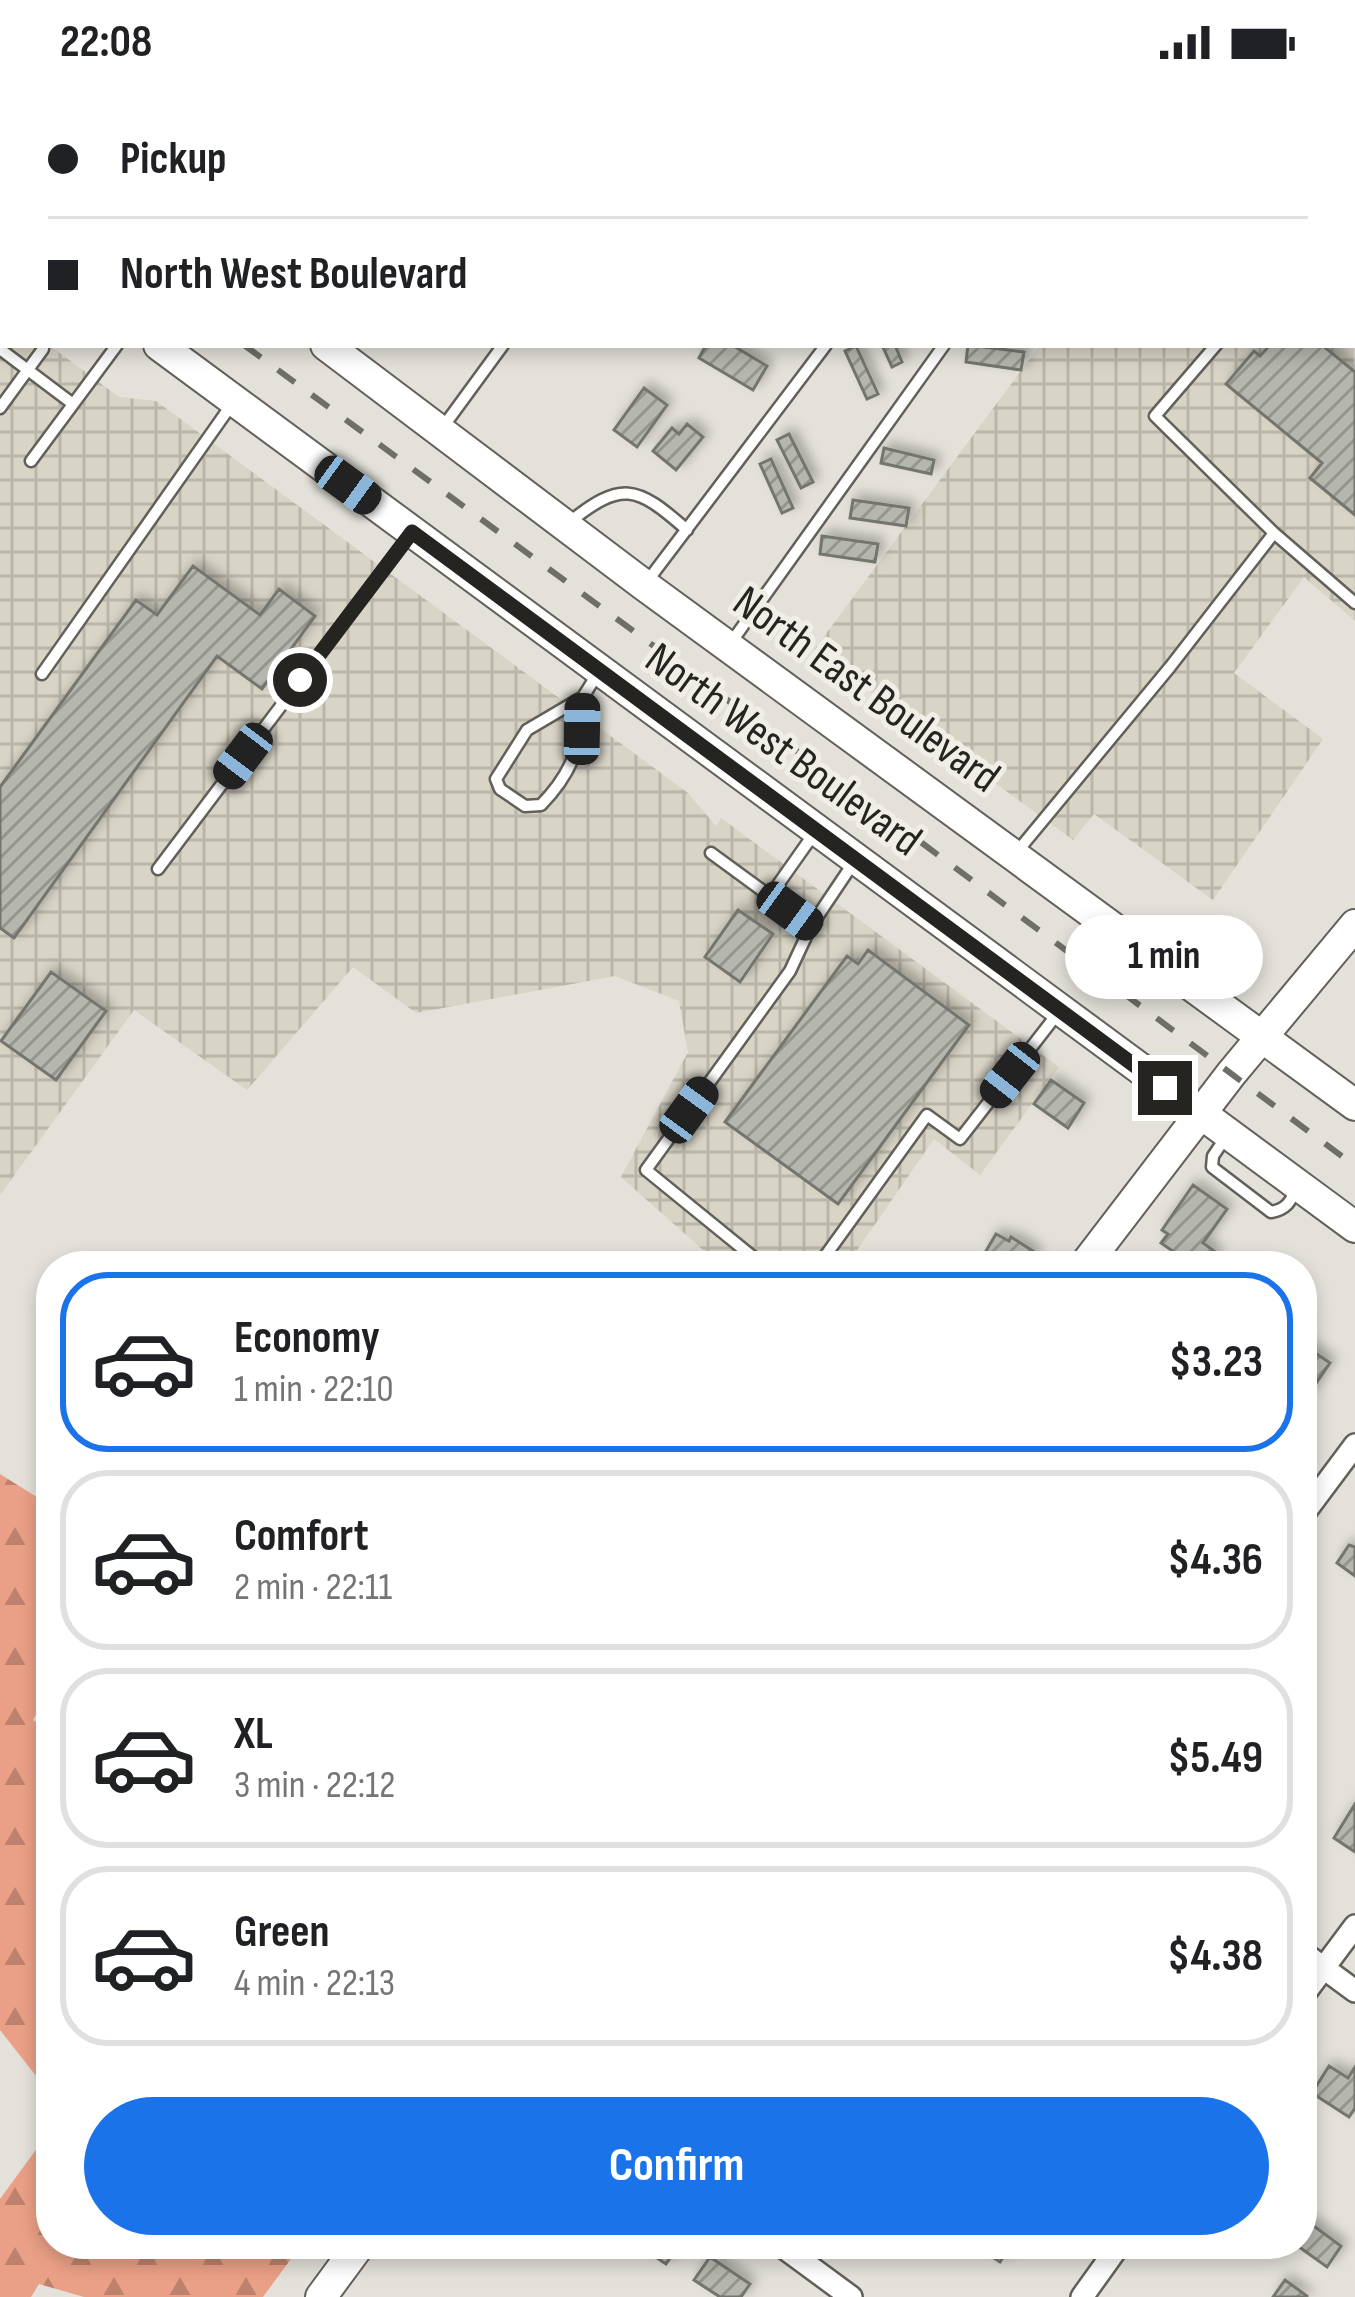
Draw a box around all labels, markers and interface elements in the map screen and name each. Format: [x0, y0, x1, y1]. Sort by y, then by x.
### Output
text: 22:08 [60, 15, 152, 70]
text: Pickup [120, 132, 227, 187]
text: North West Boulevard [120, 247, 467, 302]
car [308, 449, 388, 521]
street label: North East Boulevard [722, 575, 1010, 805]
street label: North West Boulevard [634, 631, 932, 869]
route start [273, 653, 327, 707]
car [563, 693, 601, 765]
car [207, 716, 279, 796]
car [750, 875, 830, 947]
callout: 1 min [1066, 914, 1264, 998]
text: 1 min [1128, 933, 1200, 980]
car [974, 1036, 1046, 1114]
route end [1138, 1061, 1192, 1115]
car [653, 1070, 725, 1150]
icon: car [90, 1308, 198, 1416]
text: Economy [234, 1311, 380, 1366]
text: $3.23 [1169, 1335, 1263, 1390]
text: 1 min · 22:10 [234, 1366, 394, 1413]
icon: car [90, 1506, 198, 1614]
text: Comfort [234, 1509, 369, 1564]
text: $4.36 [1167, 1533, 1263, 1588]
text: 2 min · 22:11 [234, 1564, 392, 1611]
icon: car [90, 1704, 198, 1812]
text: XL [234, 1707, 273, 1762]
text: $5.49 [1168, 1731, 1263, 1786]
text: 3 min · 22:12 [234, 1762, 395, 1809]
icon: car [90, 1902, 198, 2010]
text: Green [234, 1905, 330, 1960]
text: $4.38 [1167, 1929, 1263, 1984]
text: 4 min · 22:13 [234, 1960, 395, 2007]
button: Confirm [84, 2097, 1269, 2235]

